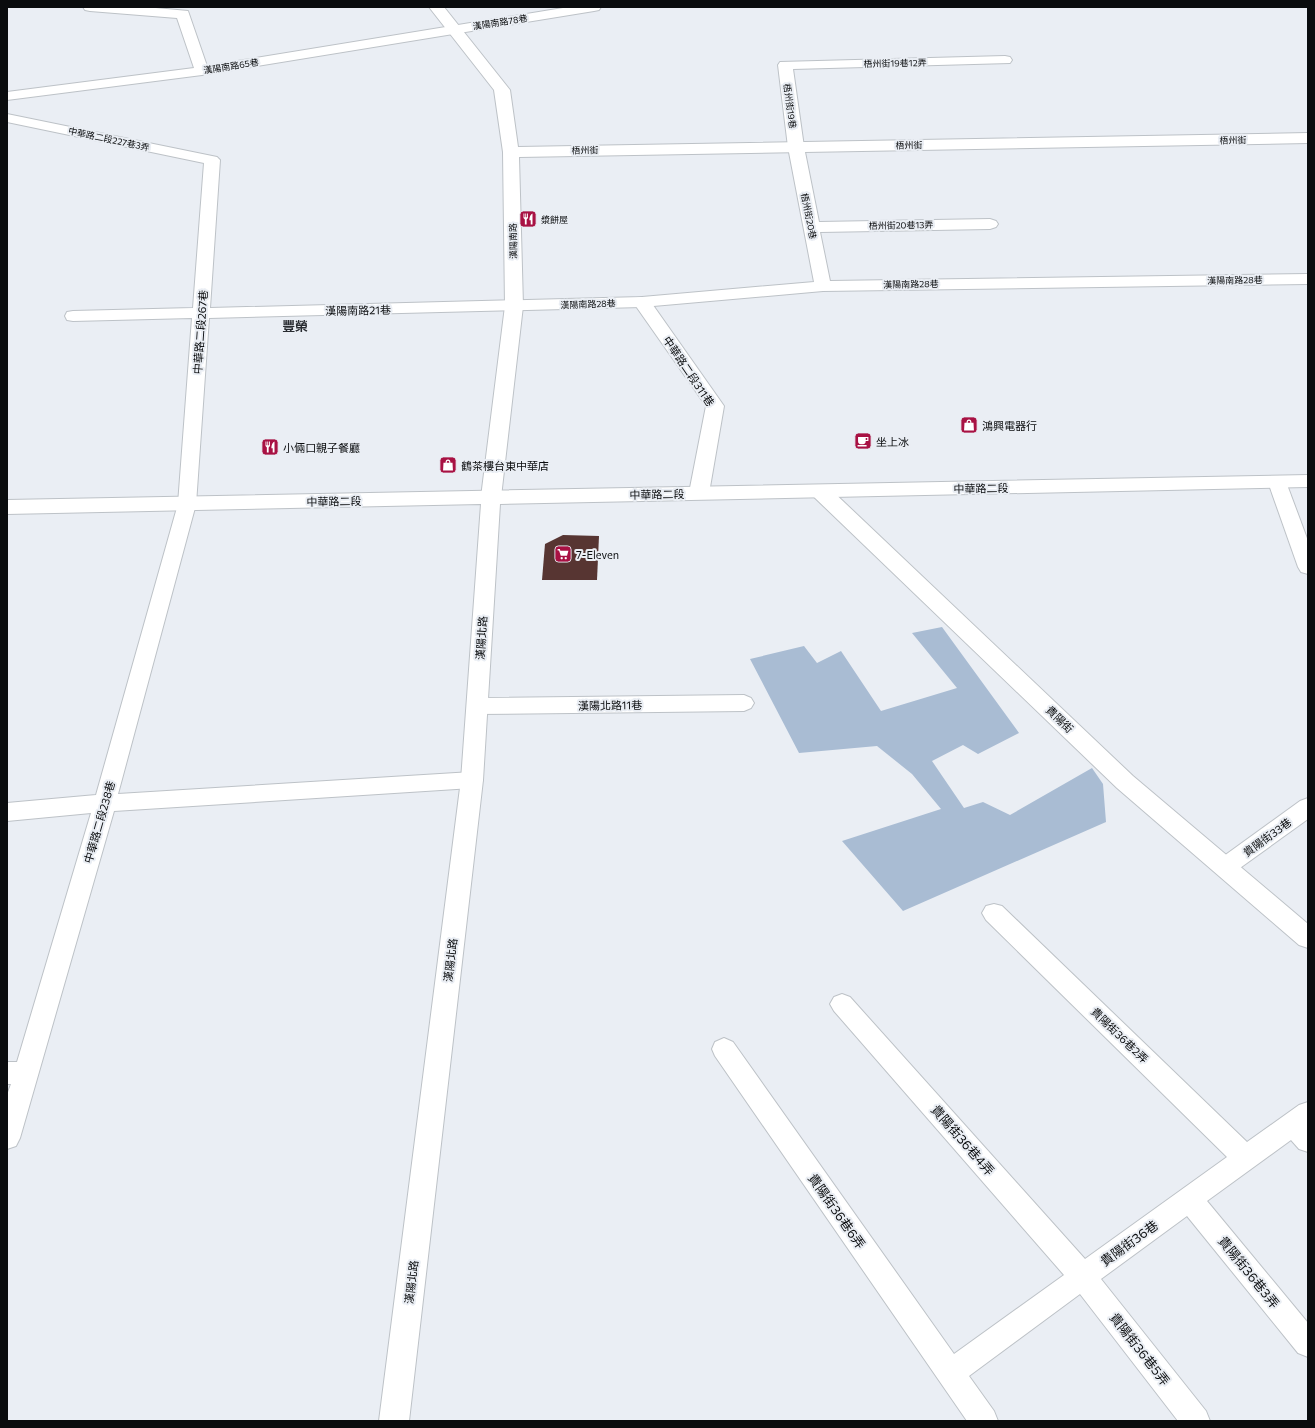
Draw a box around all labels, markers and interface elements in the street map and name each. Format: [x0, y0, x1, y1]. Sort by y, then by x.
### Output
street label: 漢陽南路78巷 [472, 12, 528, 32]
street label: 漢陽南路65巷 [203, 56, 259, 76]
street label: 梧州街19巷12弄 [863, 57, 927, 69]
street label: 梧州街19巷 [781, 83, 799, 129]
street label: 中華路二段227巷3弄 [67, 125, 151, 153]
street label: 梧州街 [1219, 134, 1247, 146]
street label: 梧州街 [895, 139, 923, 151]
street label: 梧州街 [571, 144, 599, 156]
street label: 梧州街20巷 [799, 192, 819, 240]
restaurant icon: 漿餅屋 [518, 209, 538, 229]
place label: 漿餅屋 [541, 214, 568, 225]
street label: 梧州街20巷13弄 [868, 219, 934, 231]
street label: 漢陽南路 [507, 223, 519, 259]
street label: 漢陽南路28巷 [1207, 274, 1263, 286]
street label: 漢陽南路28巷 [883, 278, 939, 290]
street label: 中華路二段267巷 [191, 289, 209, 375]
street label: 漢陽南路28巷 [560, 298, 616, 310]
street label: 漢陽南路21巷 [325, 303, 391, 317]
district label: 豐榮 [282, 318, 308, 334]
street label: 中華路二段311巷 [661, 334, 717, 408]
shop icon: 鴻興電器行 [959, 415, 979, 435]
place label: 鴻興電器行 [982, 419, 1037, 432]
cafe icon: 坐上冰 [853, 431, 873, 451]
place label: 坐上冰 [876, 435, 909, 448]
restaurant icon: 小倆口親子餐廳 [260, 437, 280, 457]
place label: 小倆口親子餐廳 [283, 441, 360, 454]
shop icon: 鶴茶樓台東中華店 [438, 455, 458, 475]
place label: 鶴茶樓台東中華店 [461, 459, 549, 472]
street label: 中華路二段 [953, 481, 1009, 495]
street label: 中華路二段 [629, 487, 685, 501]
street label: 中華路二段 [306, 494, 362, 508]
supermarket icon: 7-Eleven [553, 544, 573, 564]
place label: 7-Eleven [576, 548, 619, 561]
street label: 漢陽北路 [473, 616, 489, 660]
street label: 漢陽北路11巷 [578, 698, 642, 712]
street label: 貴陽街 [1044, 703, 1076, 735]
street label: 中華路二段238巷 [81, 779, 117, 865]
street label: 貴陽街33巷 [1240, 815, 1294, 859]
street label: 漢陽北路 [441, 937, 459, 983]
street label: 貴陽街36巷2弄 [1089, 1005, 1151, 1065]
street label: 貴陽街36巷4弄 [928, 1102, 998, 1178]
street label: 貴陽街36巷6弄 [805, 1170, 869, 1252]
street label: 貴陽街36巷 [1097, 1217, 1161, 1269]
street label: 貴陽街36巷3弄 [1215, 1233, 1283, 1311]
street label: 漢陽北路 [402, 1259, 420, 1305]
street label: 貴陽街36巷5弄 [1107, 1309, 1173, 1389]

